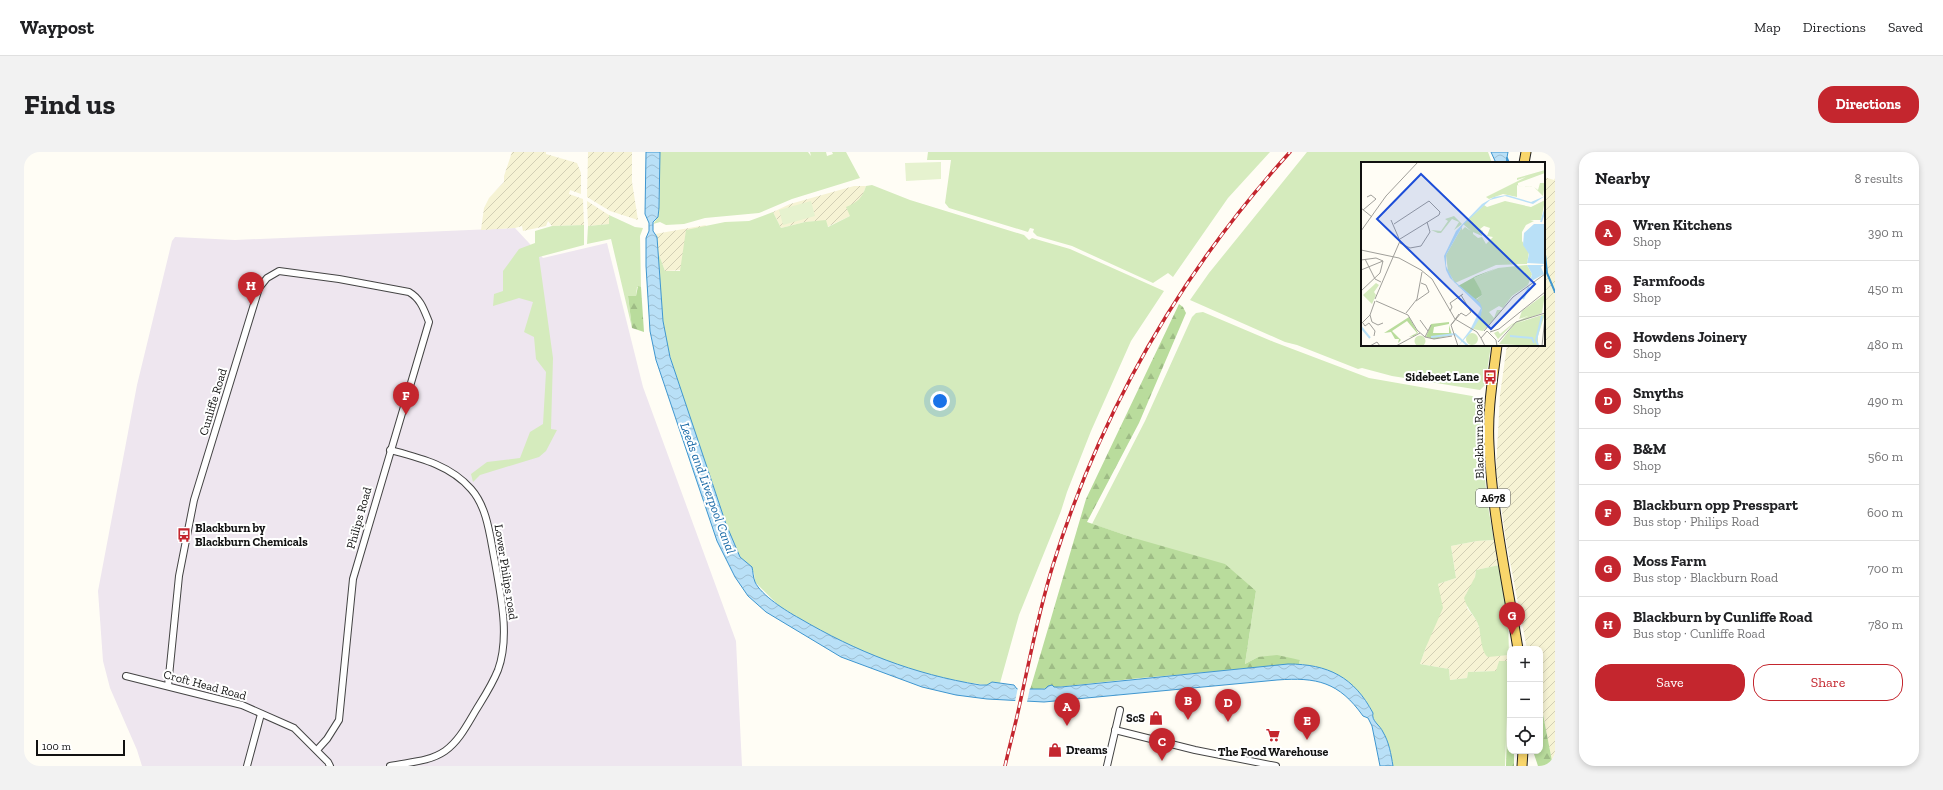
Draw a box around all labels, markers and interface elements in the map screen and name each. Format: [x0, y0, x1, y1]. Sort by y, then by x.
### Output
text: Waypost [20, 16, 94, 39]
text: Map [1754, 19, 1781, 36]
text: Directions [1803, 19, 1866, 36]
text: Saved [1888, 19, 1923, 36]
button: Directions [1818, 86, 1919, 123]
text: Find us [24, 88, 115, 121]
inset map [1361, 162, 1545, 346]
text: Nearby [1595, 168, 1650, 188]
text: 8 results [1855, 171, 1903, 186]
text: Wren Kitchens [1633, 216, 1732, 234]
text: A [1604, 225, 1612, 240]
text: 390 m [1868, 225, 1903, 240]
text: Shop [1633, 234, 1661, 249]
pin: H [238, 272, 264, 305]
text: Farmfoods [1633, 272, 1705, 290]
text: B [1604, 281, 1612, 296]
text: 450 m [1868, 281, 1903, 296]
text: Shop [1633, 290, 1661, 305]
text: Howdens Joinery [1633, 328, 1747, 346]
text: C [1604, 337, 1612, 352]
text: 480 m [1867, 337, 1903, 352]
text: Shop [1633, 346, 1661, 361]
street label: Cunliffe Road [196, 366, 230, 437]
bus stop icon: Sidebeet Lane [1482, 369, 1498, 385]
place label: Sidebeet Lane [1405, 370, 1479, 384]
pin: F [393, 382, 419, 415]
text: Smyths [1633, 384, 1684, 402]
your location [930, 391, 950, 411]
text: D [1603, 393, 1613, 408]
text: 490 m [1867, 393, 1903, 408]
street label: Blackburn Road [1471, 397, 1487, 479]
text: Shop [1633, 402, 1661, 417]
water label: Leeds and Liverpool Canal [677, 420, 739, 556]
text: B&M [1633, 440, 1666, 458]
text: E [1604, 449, 1612, 464]
text: 560 m [1868, 449, 1903, 464]
text: Shop [1633, 458, 1661, 473]
street label: Philips Road [343, 485, 375, 551]
road number: A678 [1476, 489, 1510, 507]
text: Blackburn opp Presspart [1633, 496, 1798, 514]
text: F [1604, 505, 1612, 520]
text: 600 m [1867, 505, 1903, 520]
text: Bus stop · Philips Road [1633, 514, 1759, 529]
place label: Blackburn by Blackburn Chemicals [195, 521, 308, 549]
street label: Lower Philips road [492, 523, 521, 621]
bus stop icon: Blackburn by Blackburn Chemicals [176, 527, 192, 543]
text: Moss Farm [1633, 552, 1706, 570]
text: G [1604, 561, 1612, 576]
text: 700 m [1868, 561, 1903, 576]
text: Bus stop · Blackburn Road [1633, 570, 1778, 585]
pin: G [1499, 602, 1525, 635]
text: Blackburn by Cunliffe Road [1633, 608, 1813, 626]
text: H [1603, 617, 1613, 632]
text: 780 m [1868, 617, 1903, 632]
text: Bus stop · Cunliffe Road [1633, 626, 1765, 641]
map controls [1507, 646, 1543, 754]
button: + [1507, 646, 1543, 682]
button: Save [1595, 664, 1745, 701]
button: Share [1753, 664, 1903, 701]
street label: Croft Head Road [162, 667, 248, 703]
button: − [1507, 682, 1543, 718]
pin: B [1175, 687, 1201, 720]
pin: D [1215, 689, 1241, 722]
pin: A [1054, 693, 1080, 726]
pin: E [1294, 707, 1320, 740]
shop icon: ScS [1148, 710, 1164, 726]
place label: ScS [1126, 711, 1145, 725]
button: locate [1507, 718, 1543, 754]
supermarket icon: The Food Warehouse [1265, 727, 1281, 743]
pin: C [1149, 728, 1175, 761]
scale bar [36, 738, 125, 757]
text: 100 m [42, 740, 71, 753]
shop icon: Dreams [1047, 742, 1063, 758]
place label: Dreams [1066, 743, 1108, 757]
place label: The Food Warehouse [1218, 745, 1329, 759]

